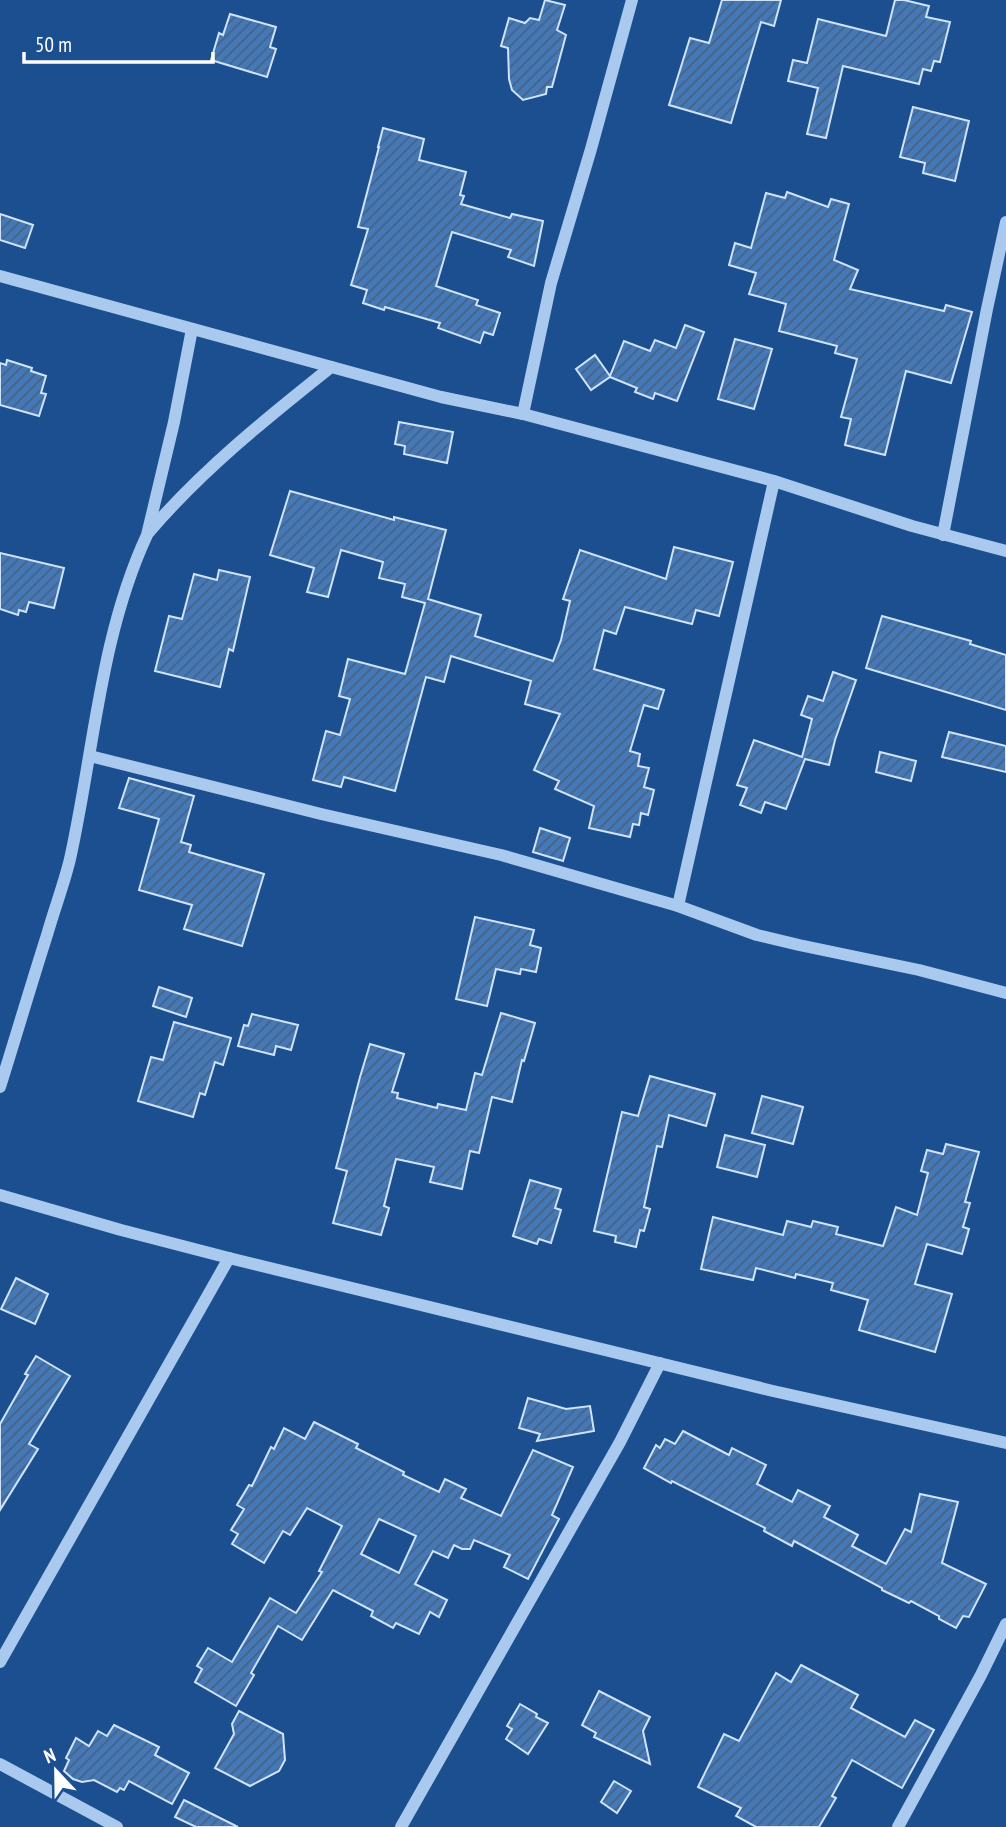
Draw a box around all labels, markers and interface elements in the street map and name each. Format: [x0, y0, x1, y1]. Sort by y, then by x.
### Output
scale bar [24, 21, 214, 65]
text: 50 m [35, 31, 72, 58]
north arrow [21, 1736, 91, 1806]
text: N [40, 1742, 59, 1768]

